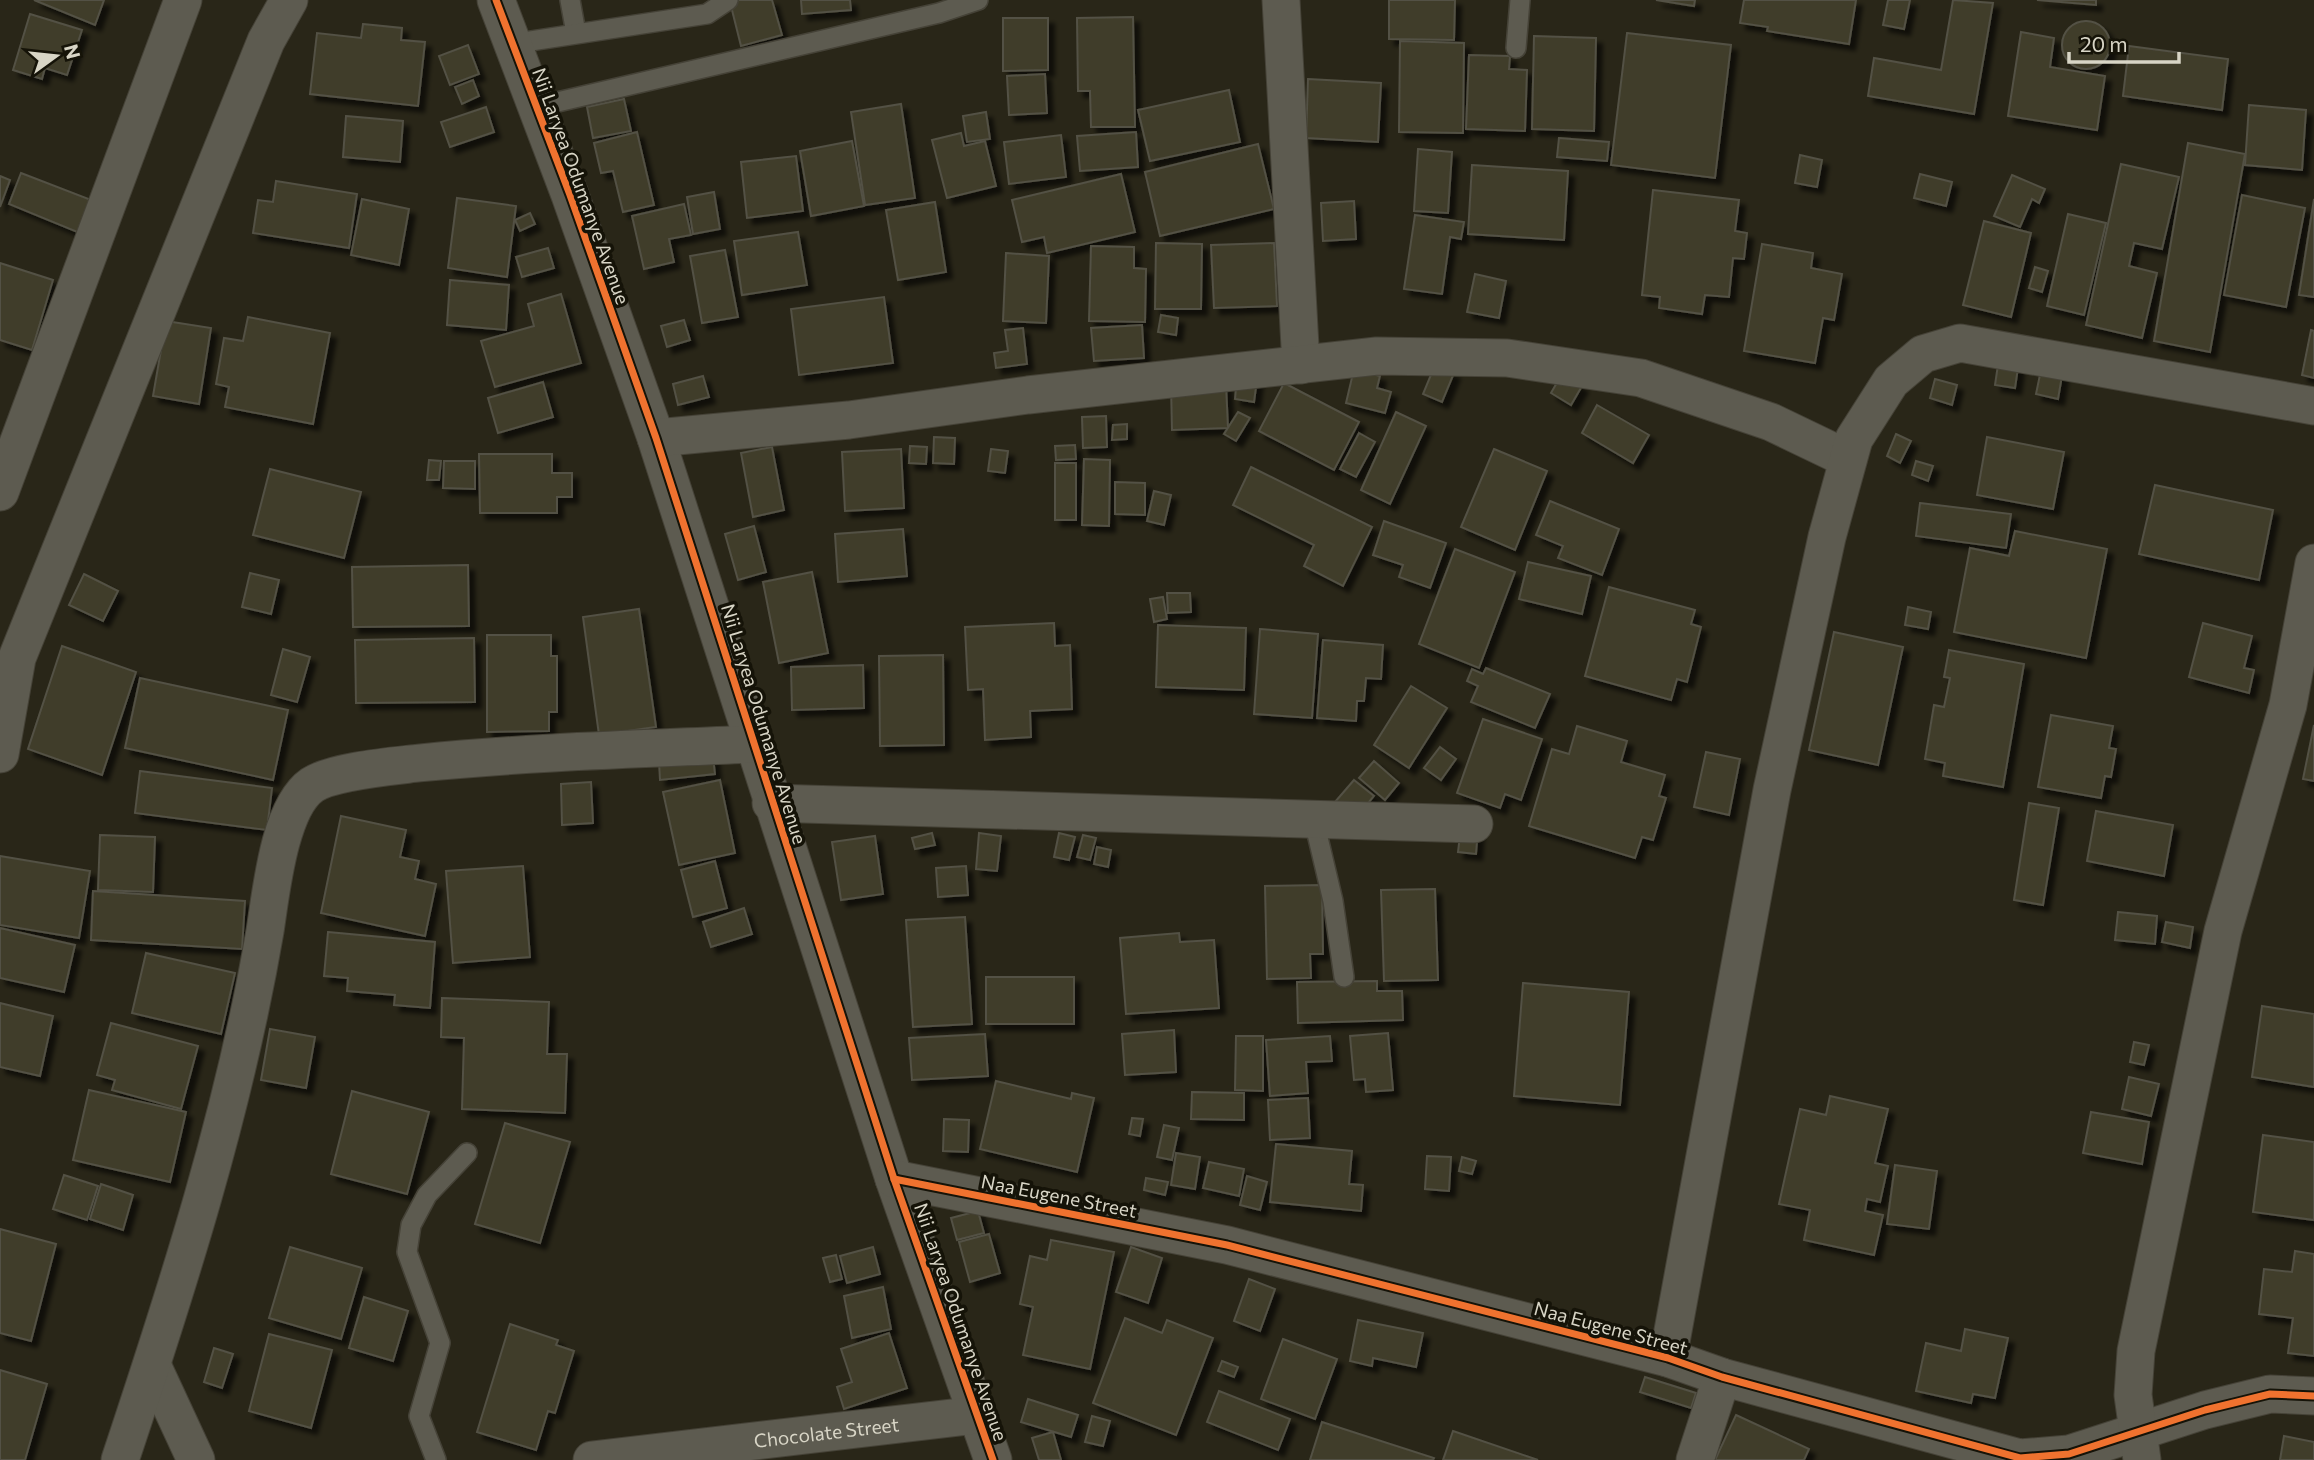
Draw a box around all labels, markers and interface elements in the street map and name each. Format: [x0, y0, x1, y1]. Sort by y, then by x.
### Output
north arrow [21, 21, 91, 91]
scale bar [2069, 21, 2179, 65]
text: 20 m [2080, 31, 2128, 56]
text: N [60, 42, 86, 61]
street label: Nii Laryea Odumanye Avenue [528, 64, 635, 307]
street label: Nii Laryea Odumanye Avenue [717, 601, 812, 847]
street label: Naa Eugene Street [979, 1169, 1139, 1222]
street label: Nii Laryea Odumanye Avenue [910, 1200, 1013, 1444]
street label: Naa Eugene Street [1532, 1296, 1691, 1359]
street label: Chocolate Street [753, 1412, 900, 1452]

